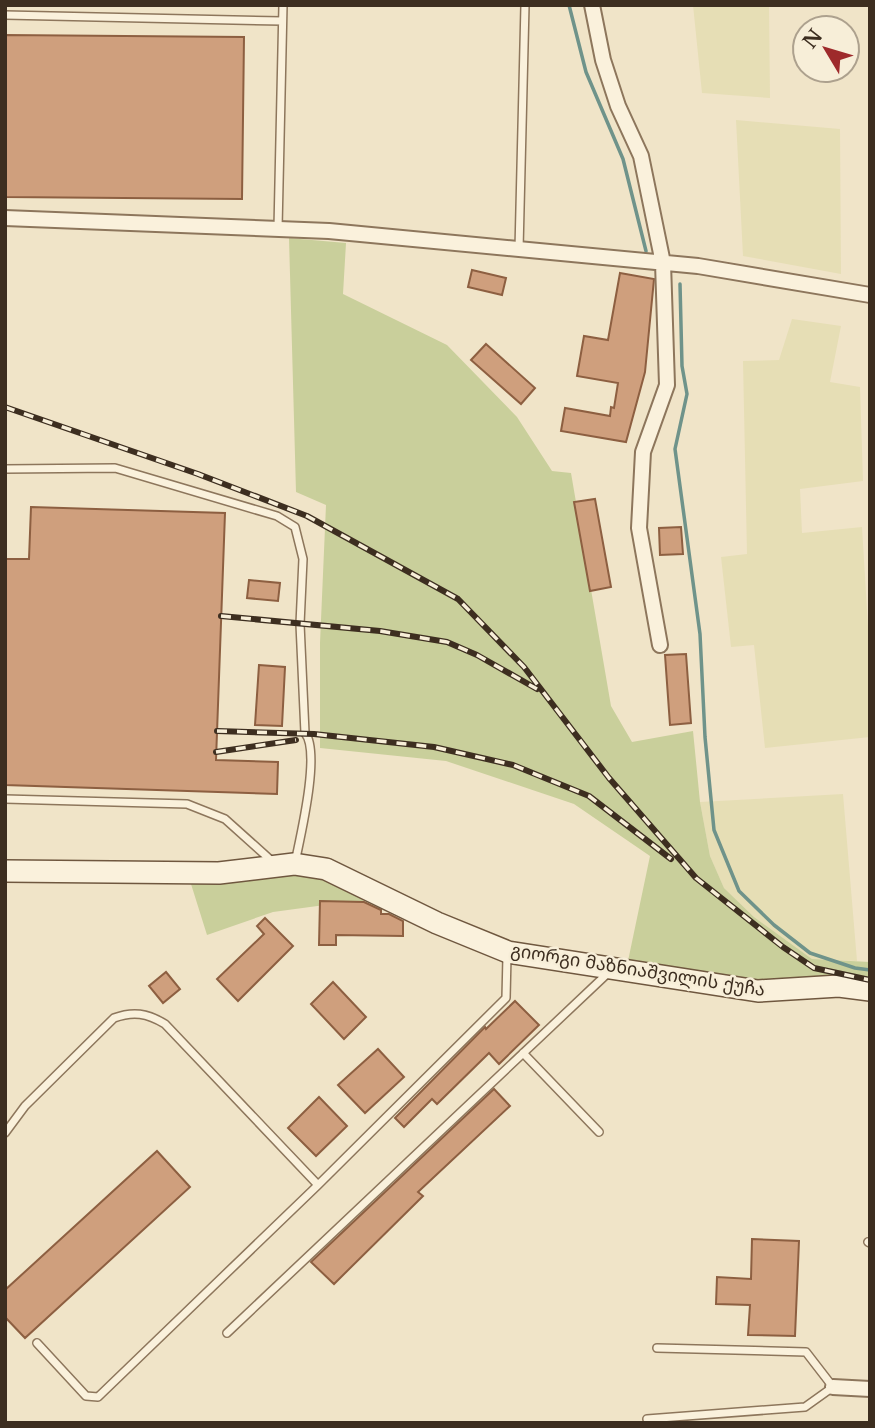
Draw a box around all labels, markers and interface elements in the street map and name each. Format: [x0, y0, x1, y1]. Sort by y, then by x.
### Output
north arrow [791, 14, 861, 84]
text: N [798, 25, 828, 53]
street label: გიორგი მაზნიაშვილის ქუჩა [509, 939, 767, 1001]

